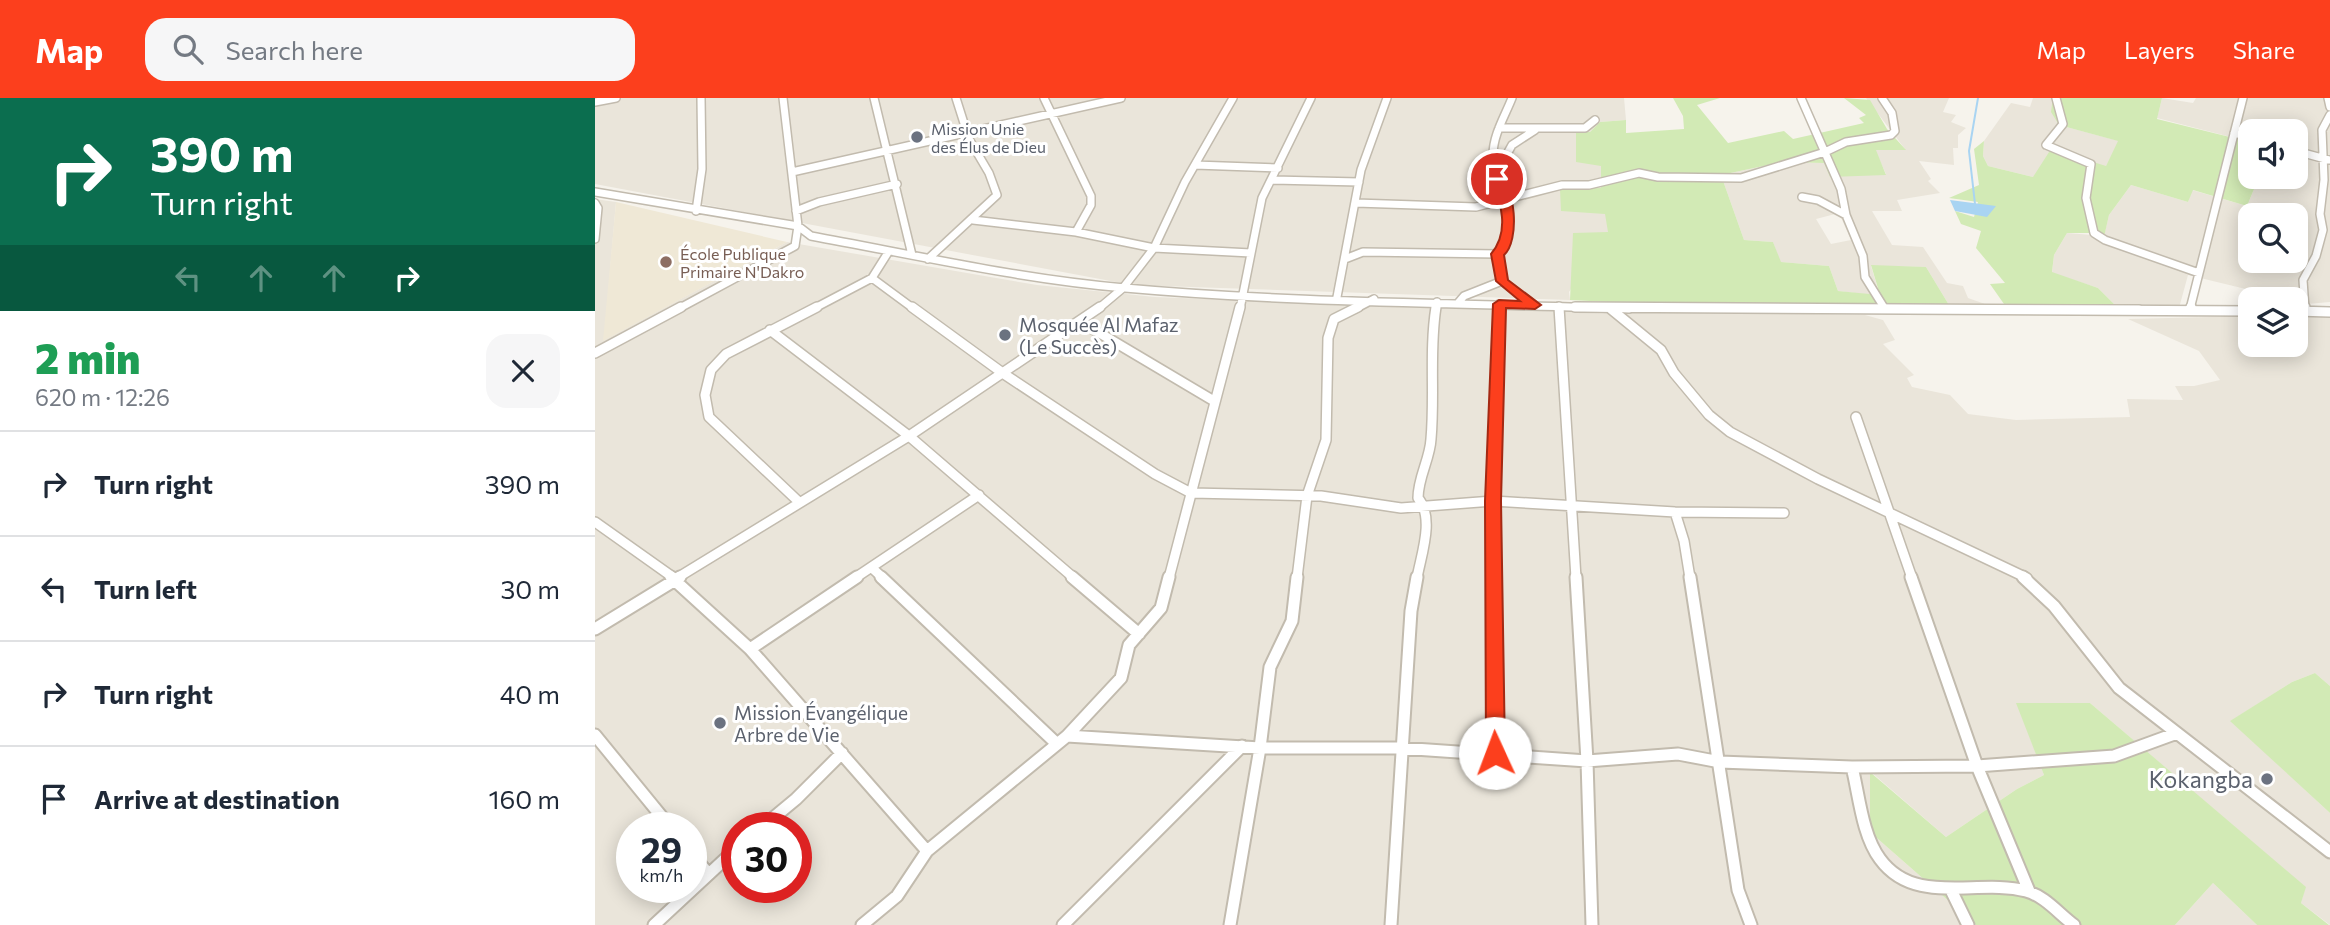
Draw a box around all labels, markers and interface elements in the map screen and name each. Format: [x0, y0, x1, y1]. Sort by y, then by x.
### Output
search box [145, 18, 635, 81]
text: Map [35, 29, 103, 70]
icon: search [169, 30, 207, 68]
text: Search here [225, 34, 363, 65]
text: Map [2037, 35, 2086, 64]
text: Layers [2124, 35, 2195, 64]
text: Share [2233, 35, 2295, 64]
place label: Mission Unie des Élus de Dieu [931, 119, 1046, 156]
map controls [2238, 119, 2308, 357]
button: sound [2238, 119, 2308, 189]
text: 390 m [150, 122, 293, 182]
icon: right [35, 126, 126, 217]
marker: Mission Unie des Élus de Dieu [909, 129, 925, 145]
pin [1467, 149, 1527, 209]
icon: arrive [1478, 160, 1516, 198]
text: Turn right [150, 182, 293, 222]
button: search [2238, 203, 2308, 273]
place label: École Publique Primaire N'Dakro [680, 244, 804, 281]
marker: École Publique Primaire N'Dakro [658, 254, 674, 270]
icon: left [169, 259, 207, 297]
icon: ahead [242, 259, 280, 297]
icon: ahead [315, 259, 353, 297]
icon: right [388, 259, 426, 297]
button: layers [2238, 287, 2308, 357]
place label: Mosquée Al Mafaz (Le Succès) [1019, 313, 1179, 358]
marker: Mosquée Al Mafaz (Le Succès) [997, 327, 1013, 343]
text: 2 min [35, 331, 141, 383]
button: close [486, 334, 560, 408]
text: 620 m · 12:26 [35, 383, 170, 411]
icon: right [35, 465, 73, 503]
text: Turn right [94, 468, 213, 499]
text: 390 m [485, 468, 560, 499]
icon: left [35, 570, 73, 608]
text: Turn left [94, 573, 197, 604]
text: 30 m [501, 573, 560, 604]
icon: right [35, 675, 73, 713]
text: Turn right [94, 678, 213, 709]
text: 40 m [500, 678, 560, 709]
place label: Mission Évangélique Arbre de Vie [734, 701, 908, 746]
marker: Mission Évangélique Arbre de Vie [712, 715, 728, 731]
position arrow [1458, 716, 1532, 790]
place label: Kokangba [2149, 765, 2253, 793]
marker: Kokangba [2259, 771, 2275, 787]
icon: arrive [35, 780, 73, 818]
text: Arrive at destination [94, 783, 340, 814]
text: 160 m [488, 783, 560, 814]
speed limit sign: 30 [721, 812, 812, 903]
text: 29 [641, 827, 682, 870]
text: km/h [640, 864, 683, 886]

